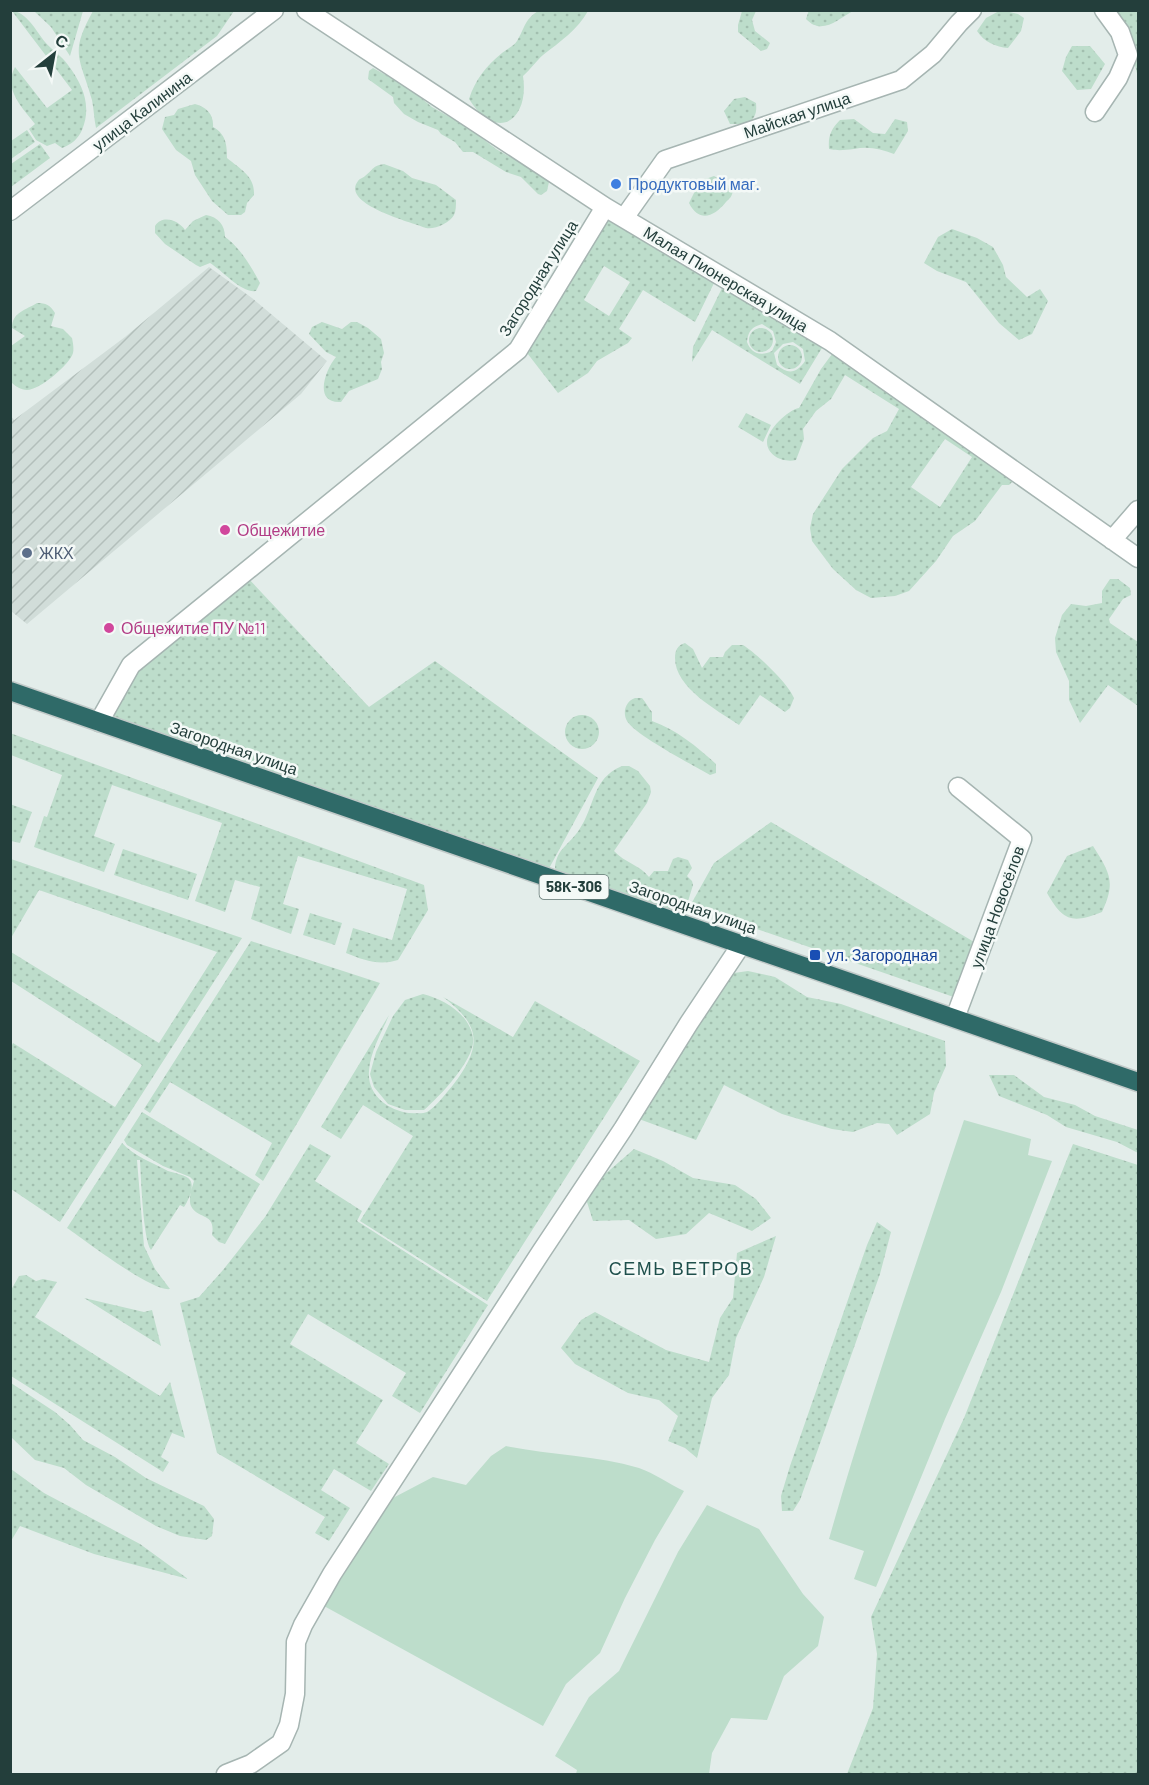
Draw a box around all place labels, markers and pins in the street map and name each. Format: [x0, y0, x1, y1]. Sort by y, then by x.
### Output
place label: Продуктовый маг. [628, 174, 760, 193]
marker: Продуктовый маг. [609, 177, 623, 191]
place label: Общежитие [237, 520, 325, 539]
marker: Общежитие [218, 523, 232, 537]
place label: ЖКХ [39, 543, 74, 562]
marker: ЖКХ [20, 546, 34, 560]
place label: Общежитие ПУ №11 [121, 618, 266, 637]
marker: Общежитие ПУ №11 [102, 621, 116, 635]
place label: ул. Загородная [827, 945, 938, 964]
marker: ул. Загородная [808, 948, 822, 962]

